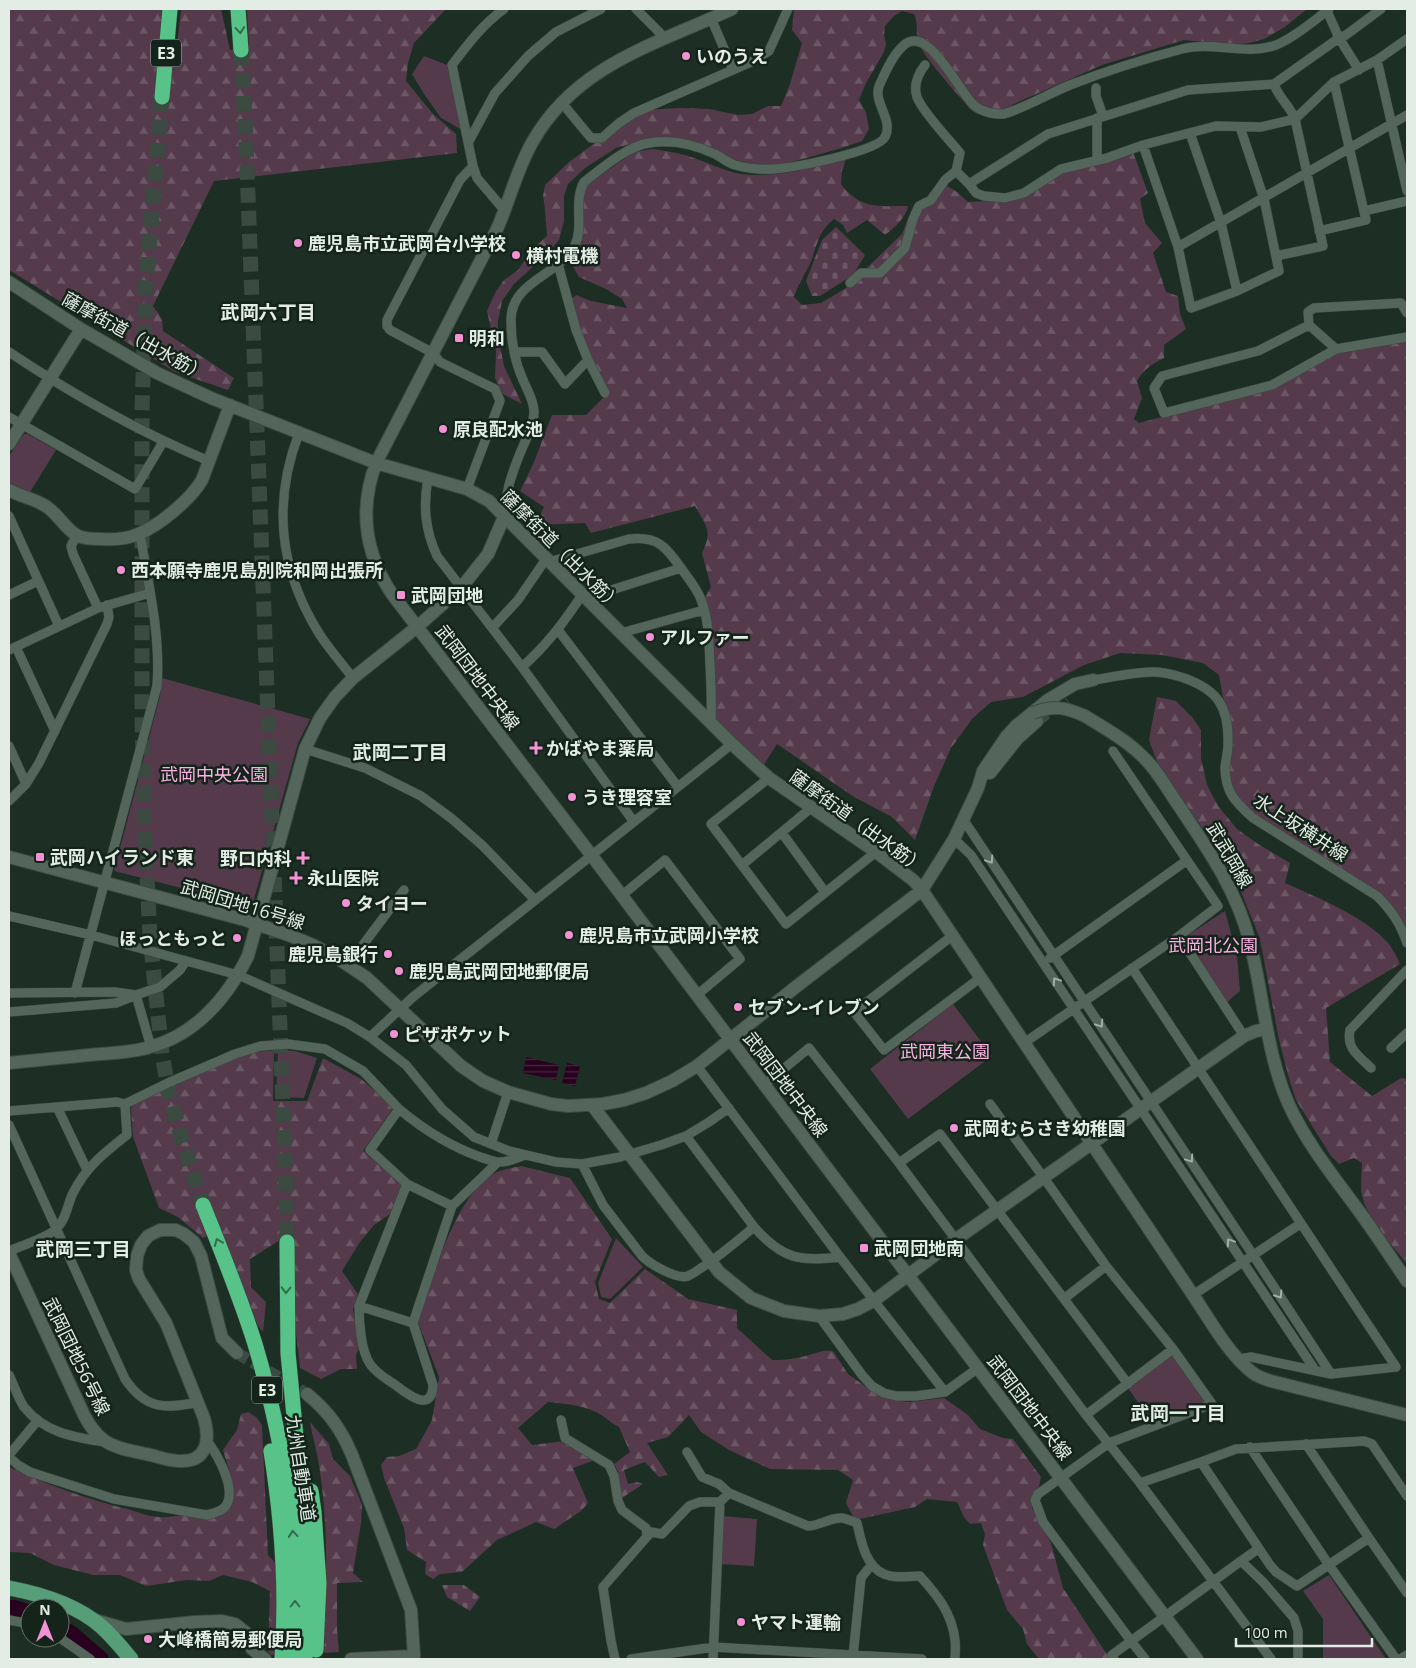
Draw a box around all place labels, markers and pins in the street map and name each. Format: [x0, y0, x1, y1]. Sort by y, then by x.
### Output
place label: いのうえ [696, 44, 768, 68]
marker: いのうえ [680, 50, 692, 62]
place label: 鹿児島市立武岡台小学校 [308, 231, 506, 255]
marker: 鹿児島市立武岡台小学校 [292, 237, 304, 249]
place label: 横村電機 [526, 243, 599, 267]
marker: 横村電機 [510, 249, 522, 261]
place label: 明和 [469, 326, 505, 350]
marker: 明和 [453, 332, 465, 344]
place label: 原良配水池 [453, 417, 543, 441]
marker: 原良配水池 [437, 423, 449, 435]
place label: 西本願寺鹿児島別院和岡出張所 [131, 558, 383, 582]
marker: 西本願寺鹿児島別院和岡出張所 [115, 564, 127, 576]
place label: 武岡団地 [411, 583, 483, 607]
marker: 武岡団地 [395, 589, 407, 601]
place label: アルファー [660, 625, 750, 649]
marker: アルファー [644, 631, 656, 643]
place label: かばやま薬局 [546, 736, 654, 760]
marker: かばやま薬局 [530, 742, 542, 754]
place label: うき理容室 [582, 785, 672, 809]
marker: うき理容室 [566, 791, 578, 803]
place label: 武岡ハイランド東 [50, 845, 194, 869]
place label: 野口内科 [220, 846, 292, 870]
marker: 武岡ハイランド東 [34, 851, 46, 863]
marker: 野口内科 [296, 851, 310, 865]
place label: 永山医院 [307, 866, 379, 890]
marker: 永山医院 [289, 871, 303, 885]
place label: タイヨー [356, 891, 428, 915]
marker: タイヨー [340, 897, 352, 909]
place label: 鹿児島市立武岡小学校 [579, 923, 759, 947]
place label: ほっともっと [119, 926, 227, 950]
marker: 鹿児島市立武岡小学校 [563, 929, 575, 941]
marker: ほっともっと [231, 932, 243, 944]
place label: 鹿児島銀行 [288, 942, 378, 966]
marker: 鹿児島銀行 [382, 948, 394, 960]
place label: 鹿児島武岡団地郵便局 [409, 959, 589, 983]
marker: 鹿児島武岡団地郵便局 [393, 965, 405, 977]
place label: セブン-イレブン [748, 995, 880, 1019]
marker: セブン-イレブン [732, 1001, 744, 1013]
place label: ピザポケット [404, 1022, 512, 1046]
marker: ピザポケット [388, 1028, 400, 1040]
place label: 武岡むらさき幼稚園 [964, 1116, 1126, 1140]
marker: 武岡むらさき幼稚園 [948, 1122, 960, 1134]
place label: 武岡団地南 [874, 1236, 964, 1260]
marker: 武岡団地南 [858, 1242, 870, 1254]
place label: ヤマト運輸 [751, 1610, 841, 1634]
marker: ヤマト運輸 [735, 1616, 747, 1628]
place label: 大峰橋簡易郵便局 [158, 1627, 302, 1651]
marker: 大峰橋簡易郵便局 [142, 1633, 154, 1645]

